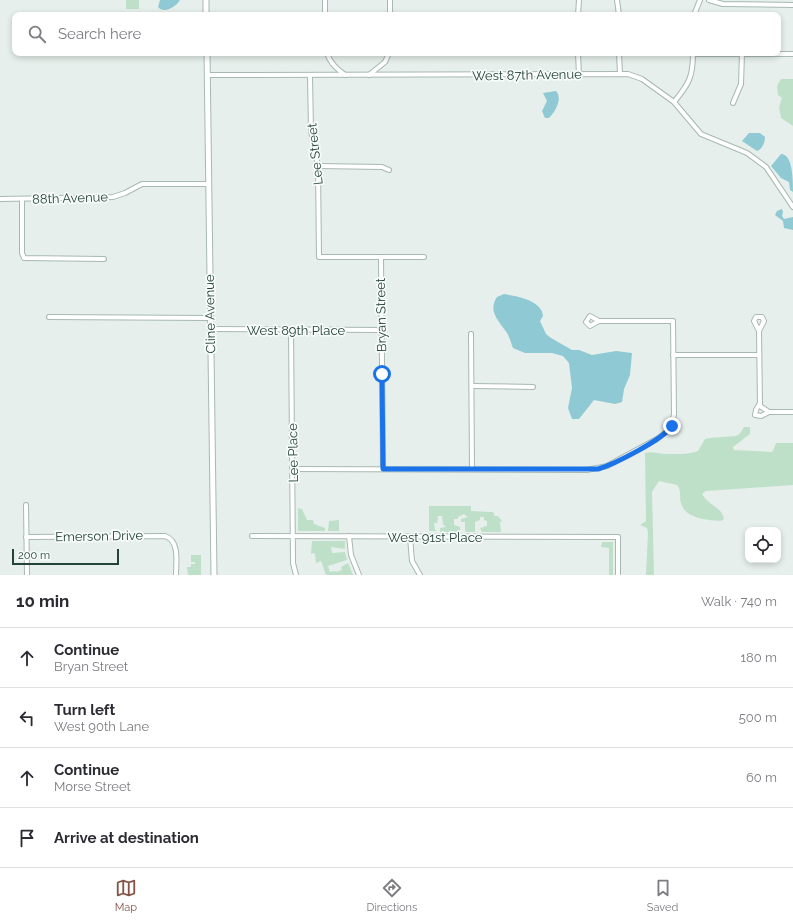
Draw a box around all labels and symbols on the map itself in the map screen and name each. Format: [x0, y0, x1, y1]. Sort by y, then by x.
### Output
street label: West 87th Avenue [472, 67, 582, 83]
street label: Lee Street [304, 122, 326, 186]
street label: 88th Avenue [32, 189, 109, 207]
street label: Cline Avenue [202, 274, 218, 354]
street label: Bryan Street [373, 277, 389, 352]
street label: West 89th Place [247, 323, 346, 338]
route start [373, 365, 391, 383]
route end [663, 417, 681, 435]
street label: Lee Place [285, 423, 301, 483]
street label: Emerson Drive [55, 528, 143, 544]
street label: West 91st Place [388, 530, 483, 545]
scale bar [12, 547, 119, 566]

